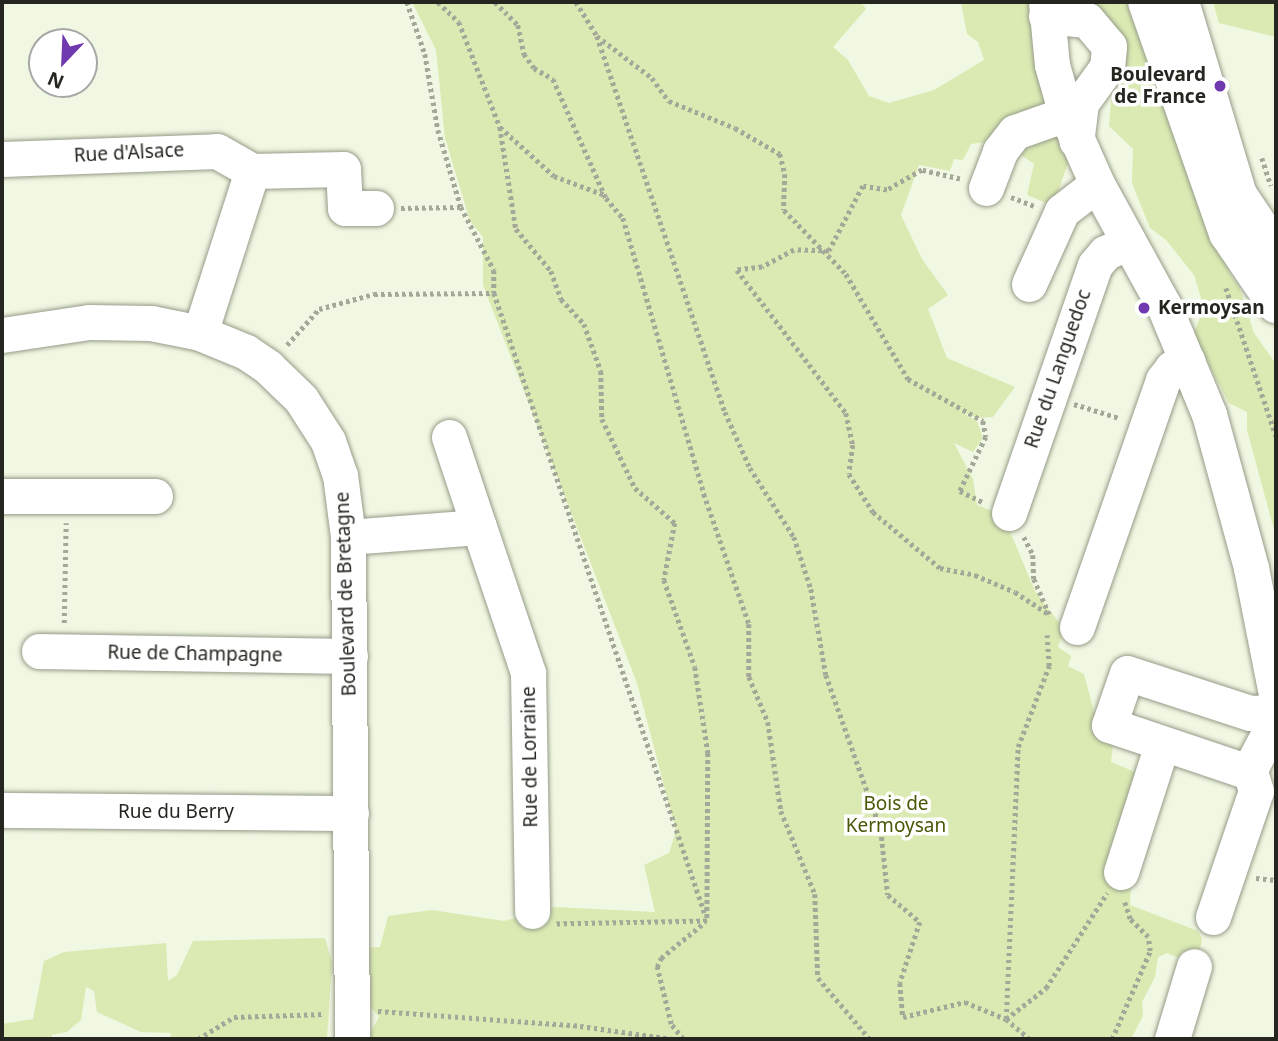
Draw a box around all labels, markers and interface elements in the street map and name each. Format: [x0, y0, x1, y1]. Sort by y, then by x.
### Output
north arrow [28, 28, 98, 98]
place label: Boulevard de France [1110, 64, 1206, 108]
text: N [43, 66, 68, 95]
marker: Boulevard de France [1212, 78, 1228, 94]
street label: Rue d'Alsace [73, 139, 185, 167]
street label: Rue du Languedoc [1020, 287, 1096, 451]
place label: Kermoysan [1158, 297, 1265, 319]
marker: Kermoysan [1136, 300, 1152, 316]
street label: Boulevard de Bretagne [331, 491, 361, 697]
street label: Rue de Champagne [107, 641, 283, 667]
street label: Rue de Lorraine [517, 686, 543, 828]
park label: Bois de Kermoysan [846, 793, 946, 837]
street label: Rue du Berry [118, 801, 234, 823]

